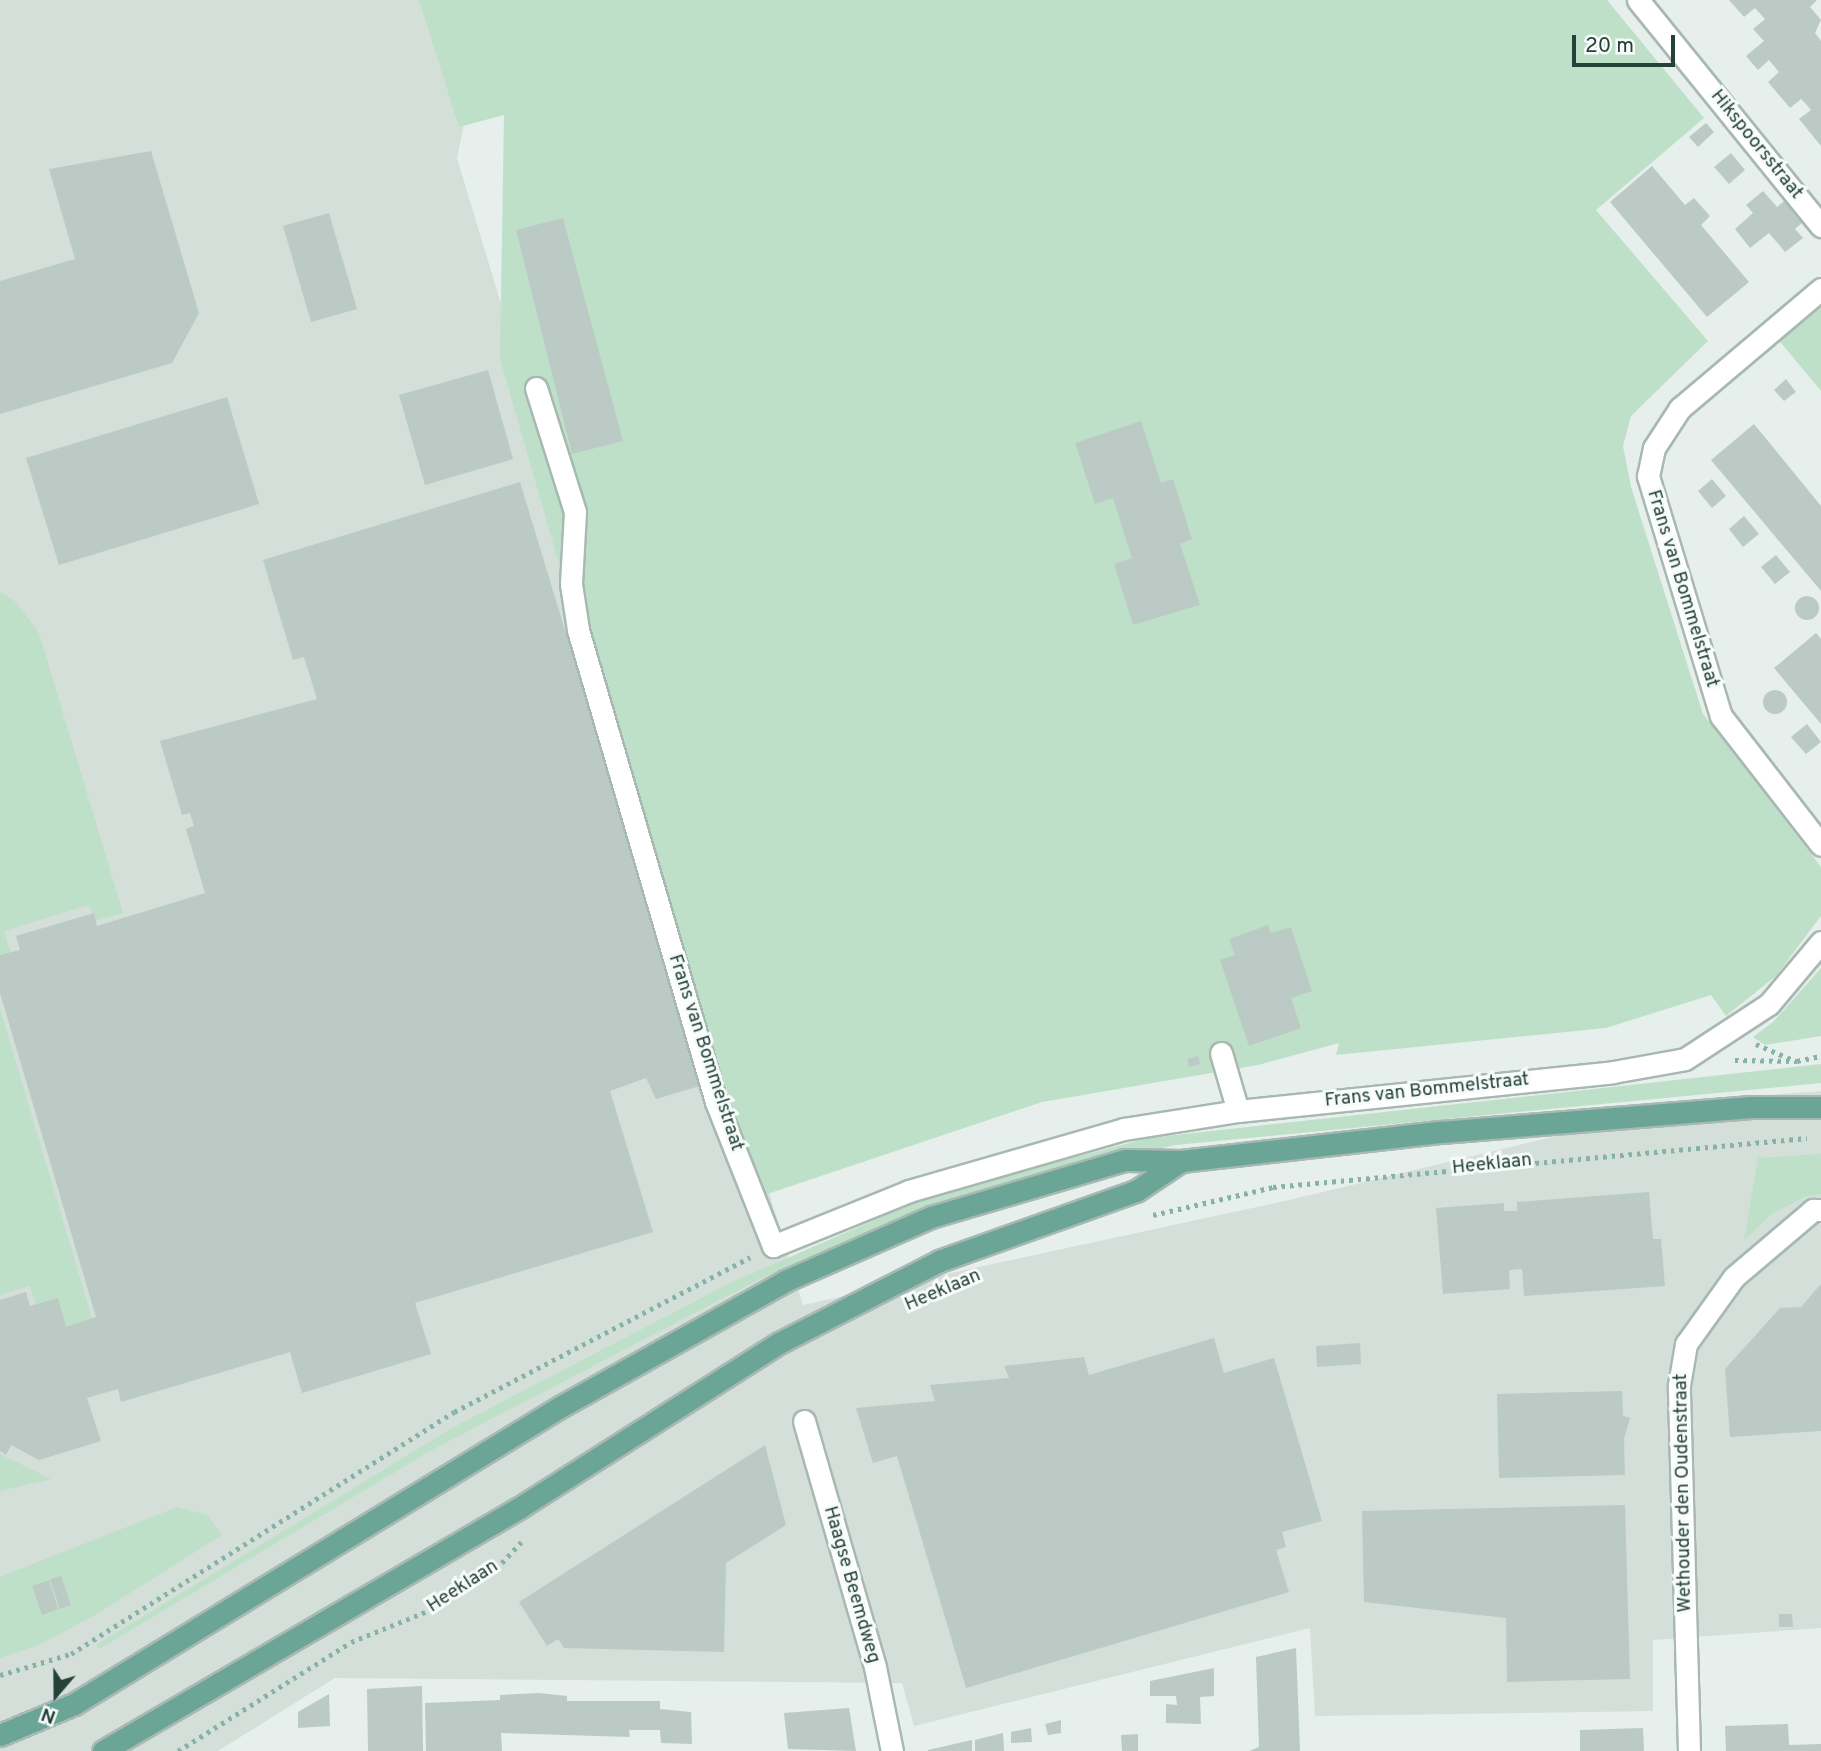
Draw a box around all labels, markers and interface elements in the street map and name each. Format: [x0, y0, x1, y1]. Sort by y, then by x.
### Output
scale bar [1576, 21, 1679, 65]
text: 20 m [1585, 33, 1634, 60]
street label: Hikspoorsstraat [1705, 86, 1807, 204]
street label: Frans van Bommelstraat [1641, 487, 1723, 691]
street label: Frans van Bommelstraat [662, 952, 748, 1154]
street label: Frans van Bommelstraat [1324, 1069, 1530, 1113]
street label: Heeklaan [1451, 1149, 1533, 1181]
street label: Heeklaan [902, 1265, 984, 1317]
street label: Wethouder den Oudenstraat [1671, 1373, 1697, 1613]
street label: Haagse Beemdweg [818, 1504, 884, 1666]
street label: Heeklaan [423, 1556, 503, 1618]
north arrow [21, 1660, 91, 1730]
text: N [38, 1701, 59, 1728]

